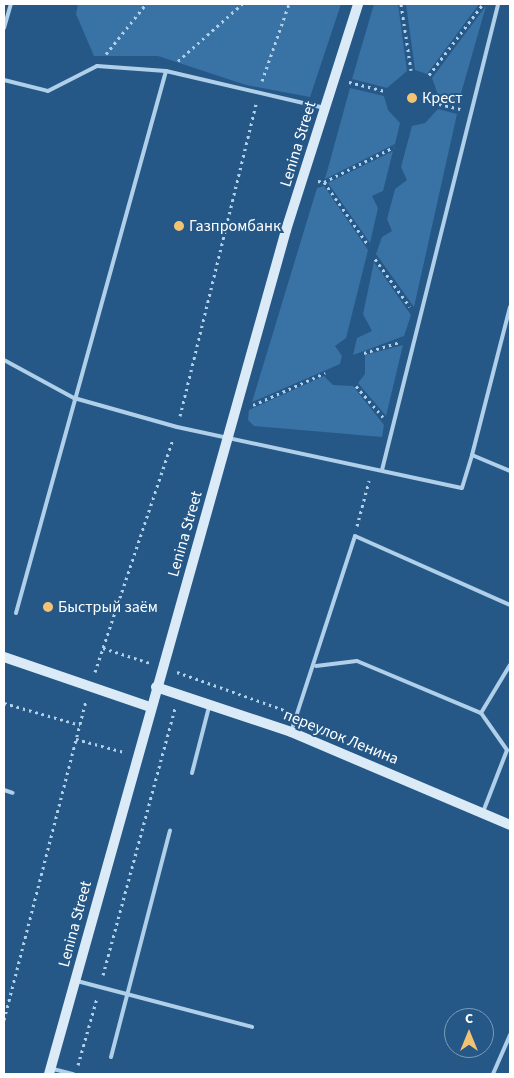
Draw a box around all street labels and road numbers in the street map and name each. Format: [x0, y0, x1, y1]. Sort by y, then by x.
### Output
street label: Lenina Street [276, 99, 320, 189]
street label: Lenina Street [164, 489, 206, 579]
street label: переулок Ленина [281, 705, 401, 769]
street label: Lenina Street [54, 879, 96, 969]

